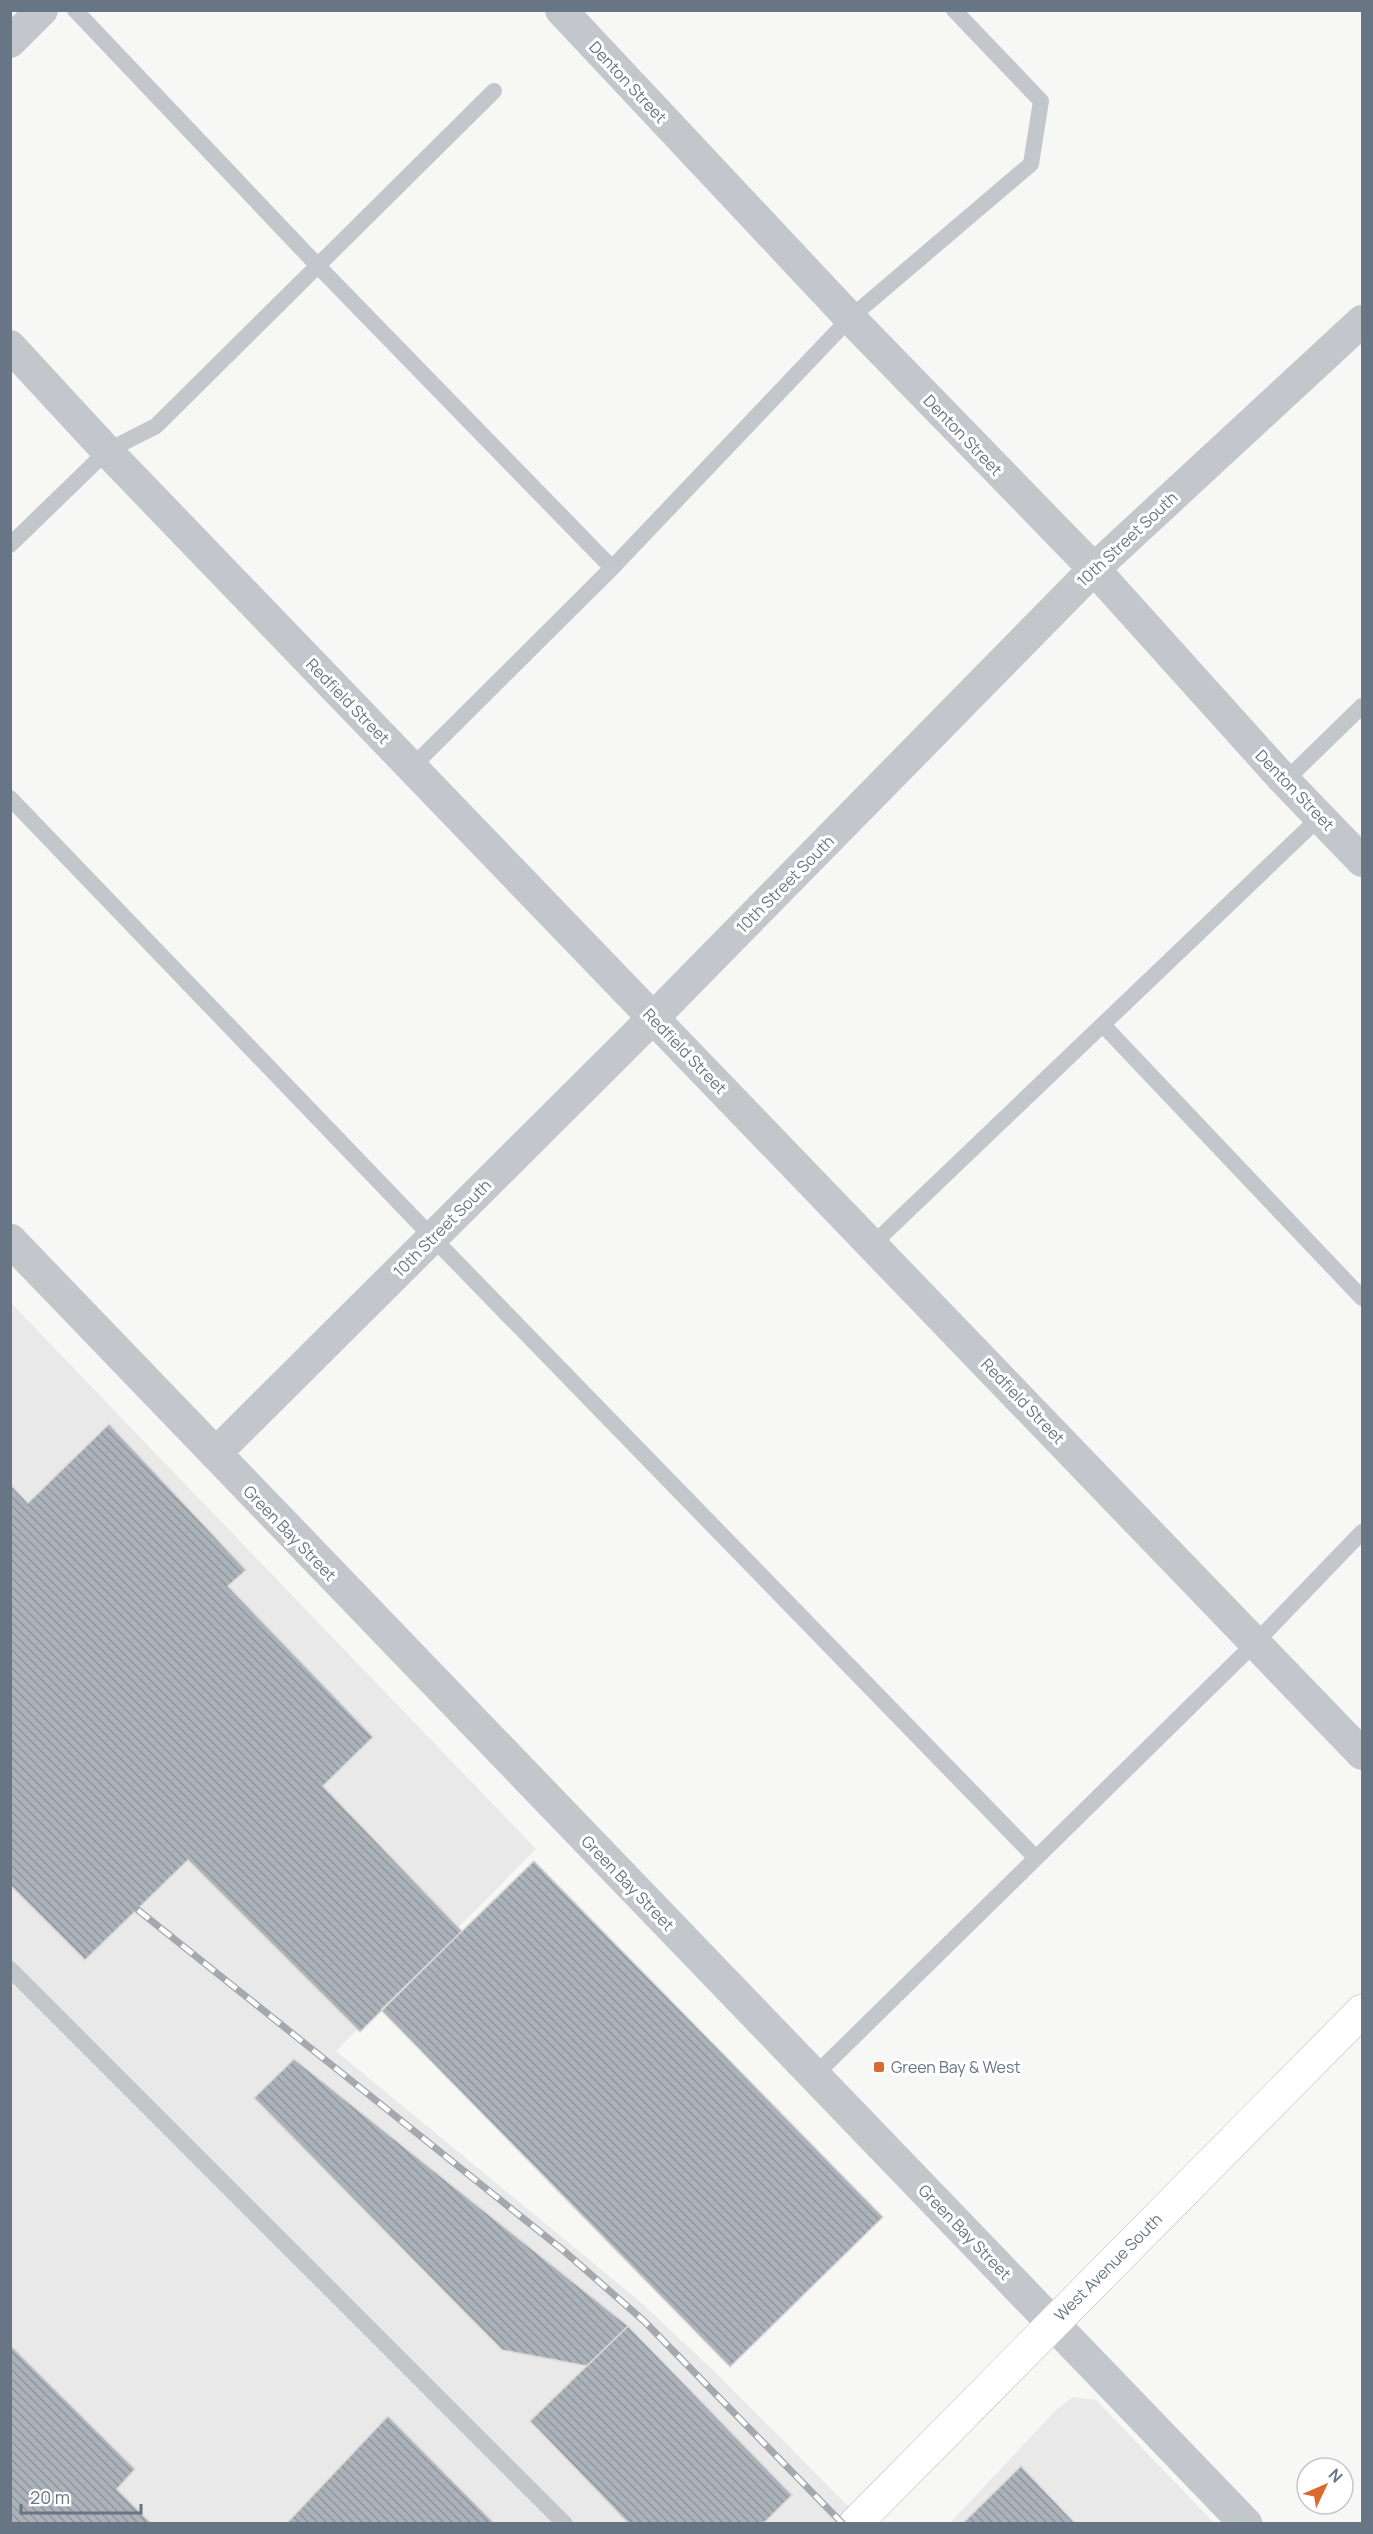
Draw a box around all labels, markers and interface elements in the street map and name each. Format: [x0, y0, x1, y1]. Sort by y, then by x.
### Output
street label: Denton Street [584, 36, 672, 128]
street label: Denton Street [919, 390, 1007, 480]
street label: 10th Street South [1072, 487, 1182, 591]
street label: Redfield Street [301, 653, 395, 749]
street label: Denton Street [1251, 745, 1339, 835]
street label: 10th Street South [731, 830, 839, 938]
street label: Redfield Street [638, 1003, 732, 1099]
street label: 10th Street South [388, 1174, 496, 1282]
street label: Redfield Street [976, 1353, 1070, 1449]
street label: Green Bay Street [239, 1480, 341, 1586]
street label: Green Bay Street [577, 1830, 679, 1936]
place label: Green Bay & West [891, 2056, 1021, 2078]
marker: Green Bay & West [872, 2060, 886, 2074]
street label: Green Bay Street [914, 2179, 1016, 2285]
street label: West Avenue South [1049, 2208, 1167, 2326]
north arrow [1295, 2456, 1355, 2516]
text: N [1324, 2464, 1348, 2487]
scale bar [21, 2477, 141, 2515]
text: 20 m [30, 2485, 70, 2509]

